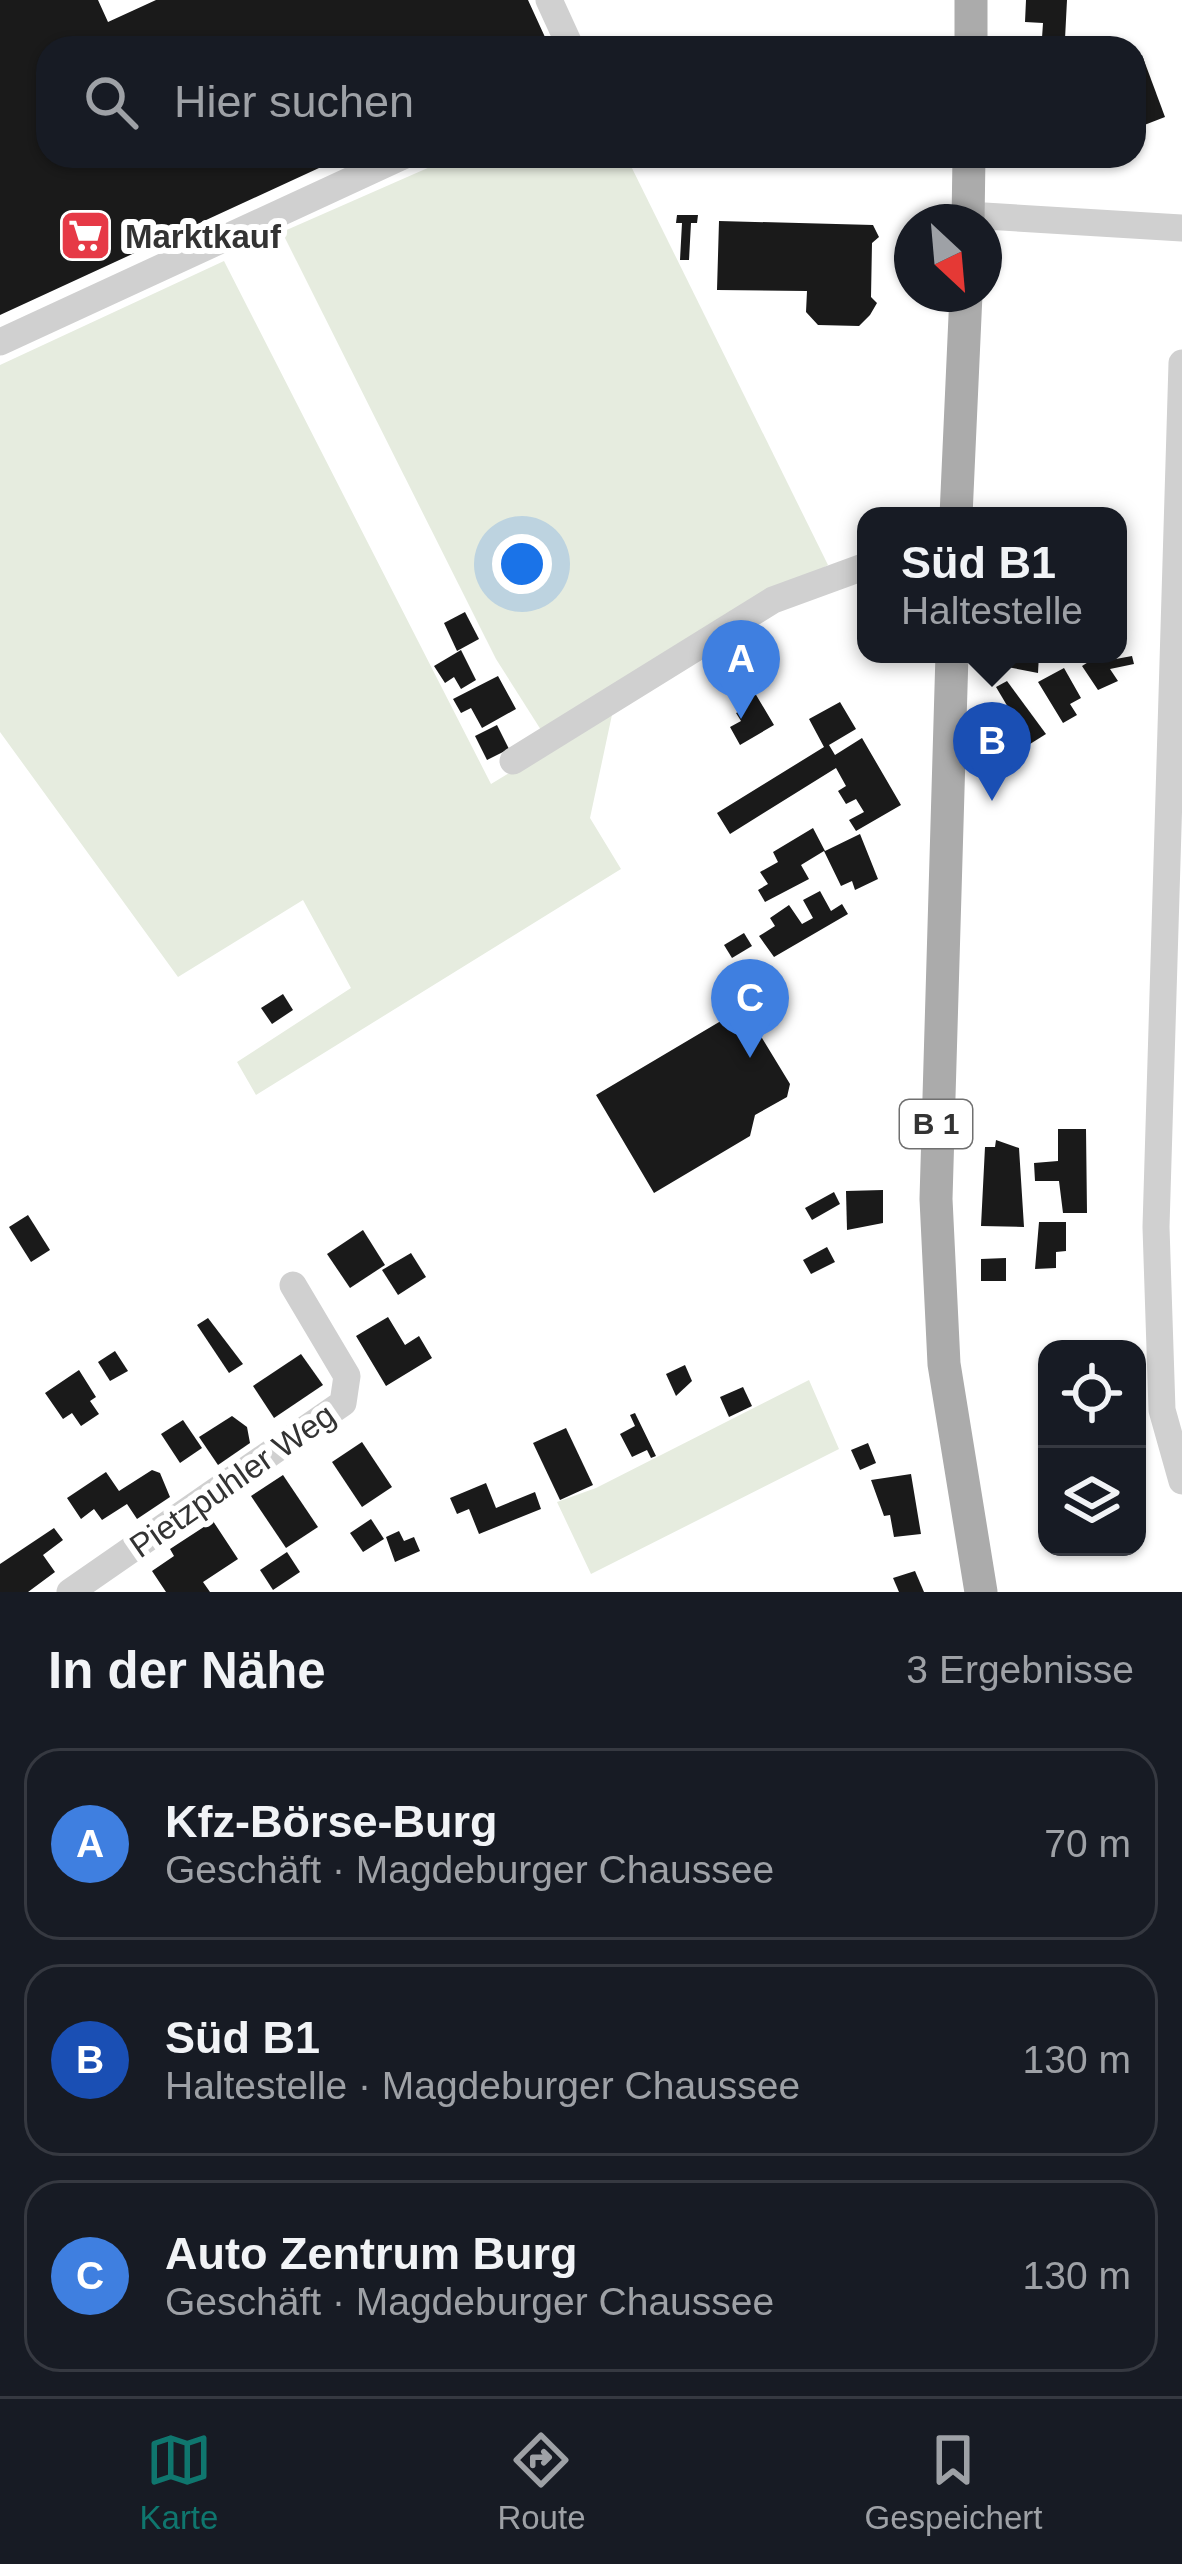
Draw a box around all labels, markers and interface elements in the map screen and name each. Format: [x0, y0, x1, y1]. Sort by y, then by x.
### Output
search box [36, 36, 1146, 168]
icon: search [78, 69, 144, 135]
text: Hier suchen [174, 76, 414, 127]
north arrow [894, 204, 1002, 312]
supermarket icon: Marktkauf [58, 208, 114, 264]
place label: Marktkauf [125, 218, 282, 255]
popup [857, 507, 1127, 663]
your location [492, 534, 552, 594]
text: Süd B1 [901, 537, 1056, 588]
text: Haltestelle [901, 589, 1083, 632]
pin: A [702, 620, 780, 719]
pin: B [953, 702, 1031, 801]
pin: C [711, 959, 789, 1058]
road number: B 1 [900, 1100, 972, 1148]
map controls [1038, 1340, 1146, 1556]
button: locate [1038, 1340, 1146, 1448]
street label: Pietzpuhler Weg [123, 1396, 342, 1565]
button: layers [1038, 1448, 1146, 1556]
text: In der Nähe [48, 1642, 326, 1699]
text: 3 Ergebnisse [906, 1648, 1134, 1691]
text: Kfz-Börse-Burg [165, 1796, 498, 1847]
text: A [76, 1822, 104, 1865]
text: 70 m [1044, 1822, 1131, 1865]
text: Geschäft · Magdeburger Chaussee [165, 1848, 774, 1891]
text: Süd B1 [165, 2012, 320, 2063]
text: B [76, 2038, 104, 2081]
text: 130 m [1023, 2038, 1131, 2081]
text: Haltestelle · Magdeburger Chaussee [165, 2064, 800, 2107]
text: Auto Zentrum Burg [165, 2228, 577, 2279]
text: C [76, 2254, 104, 2297]
text: 130 m [1023, 2254, 1131, 2297]
text: Geschäft · Magdeburger Chaussee [165, 2280, 774, 2323]
tab: Karte [140, 2427, 218, 2537]
tab: Route [497, 2427, 585, 2537]
tab: Gespeichert [865, 2427, 1042, 2537]

